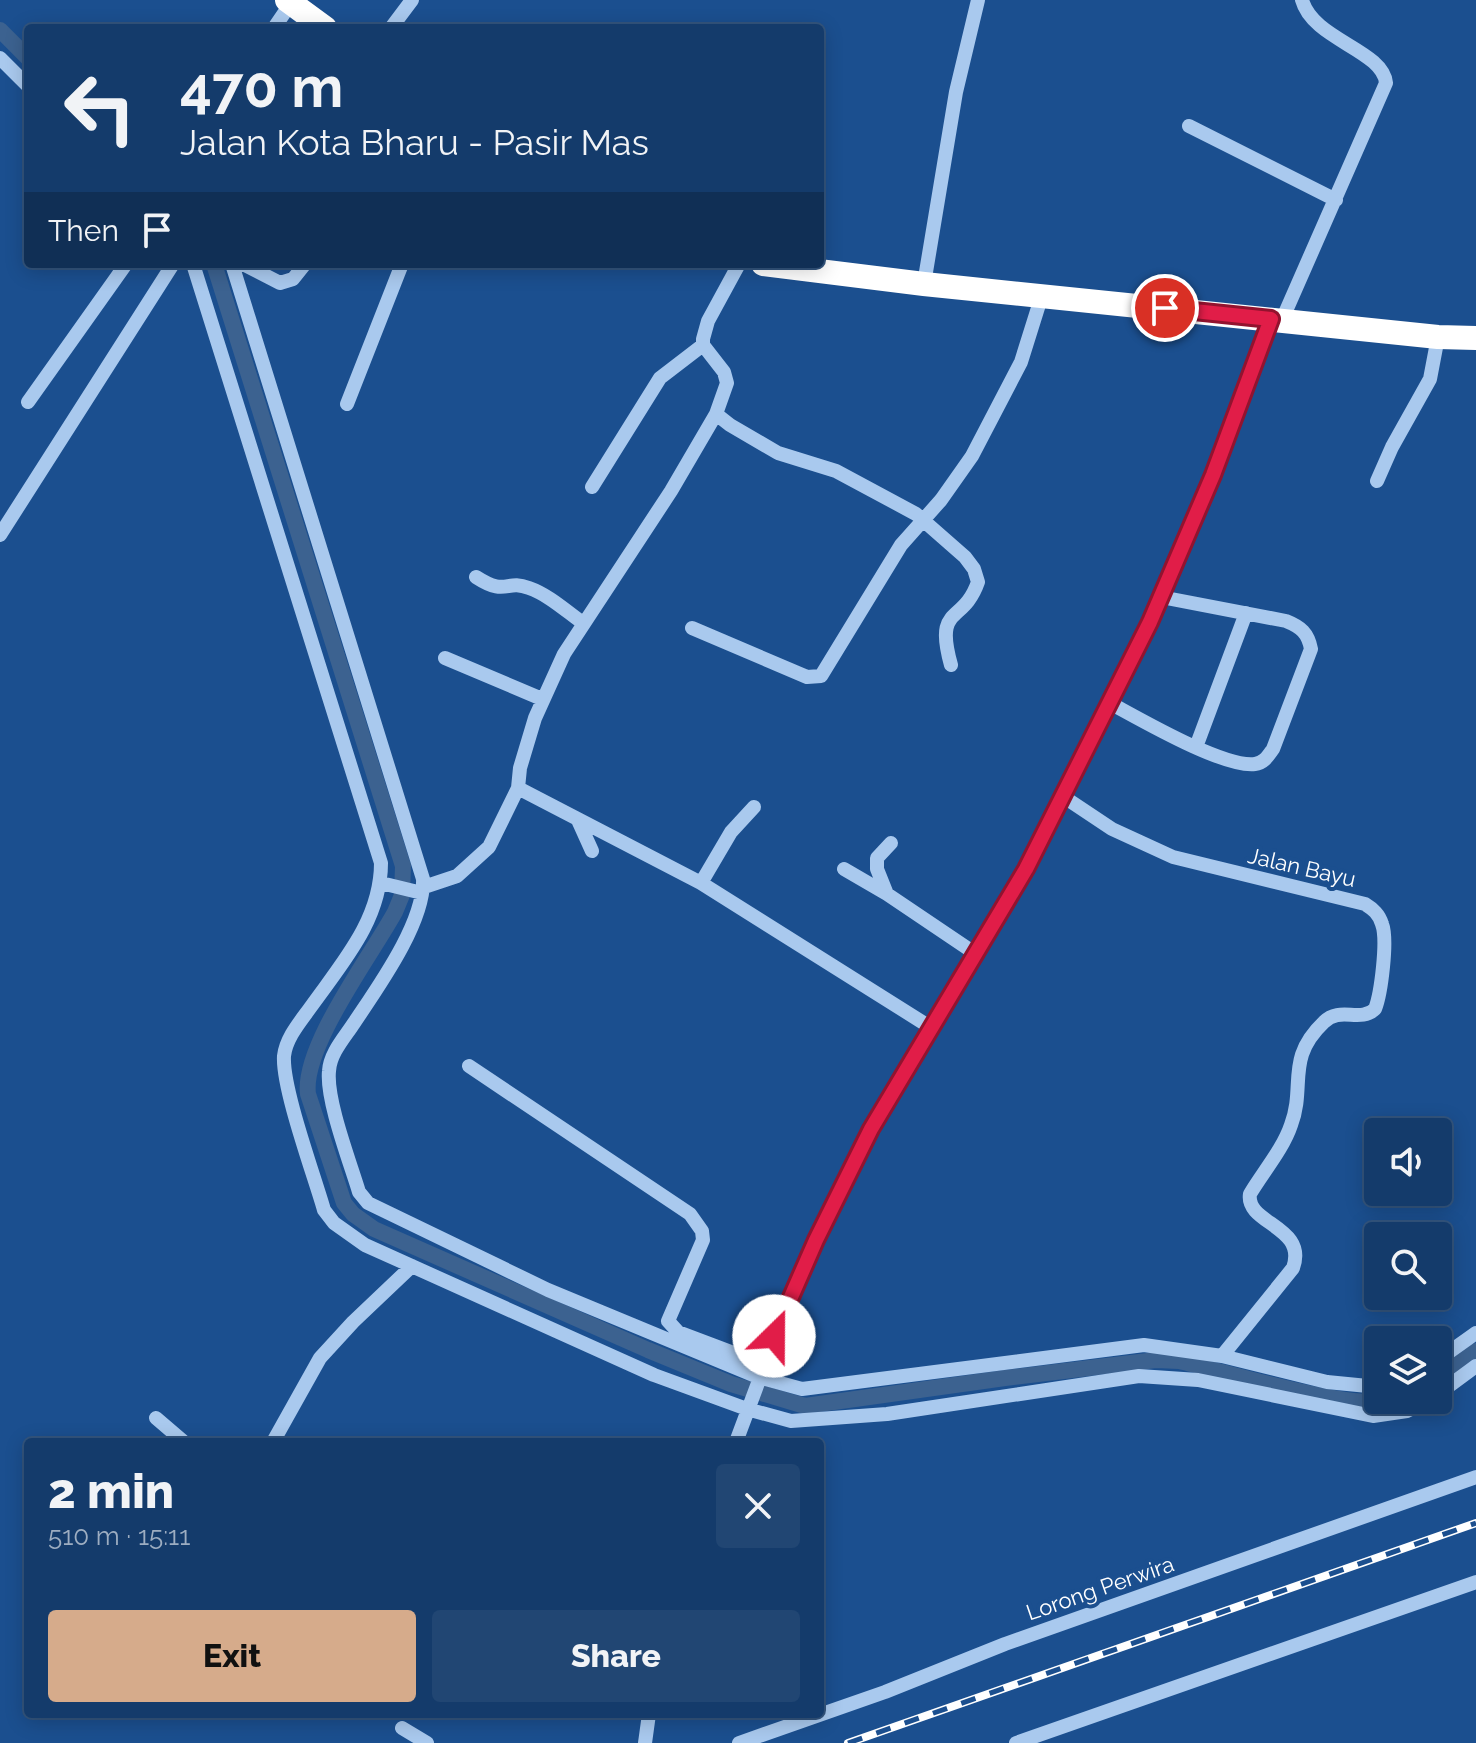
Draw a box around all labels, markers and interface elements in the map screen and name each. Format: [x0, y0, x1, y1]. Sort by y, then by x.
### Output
text: 470 m [180, 54, 343, 120]
icon: left [48, 56, 152, 160]
text: Jalan Kota Bharu - Pasir Mas [180, 121, 649, 163]
icon: arrive [135, 208, 179, 252]
text: Then [48, 213, 119, 248]
pin [1131, 274, 1199, 342]
icon: arrive [1143, 286, 1187, 330]
street label: Jalan Bayu [1245, 842, 1359, 892]
map controls [1364, 1118, 1452, 1414]
button: sound [1364, 1118, 1452, 1206]
button: search [1364, 1222, 1452, 1310]
position arrow [732, 1294, 816, 1378]
button: layers [1364, 1326, 1452, 1414]
text: 2 min [48, 1463, 174, 1519]
button: close [716, 1464, 800, 1548]
text: 510 m · 15:11 [48, 1521, 190, 1551]
street label: Lorong Perwira [1023, 1551, 1177, 1625]
button: Exit [48, 1610, 416, 1702]
button: Share [432, 1610, 800, 1702]

